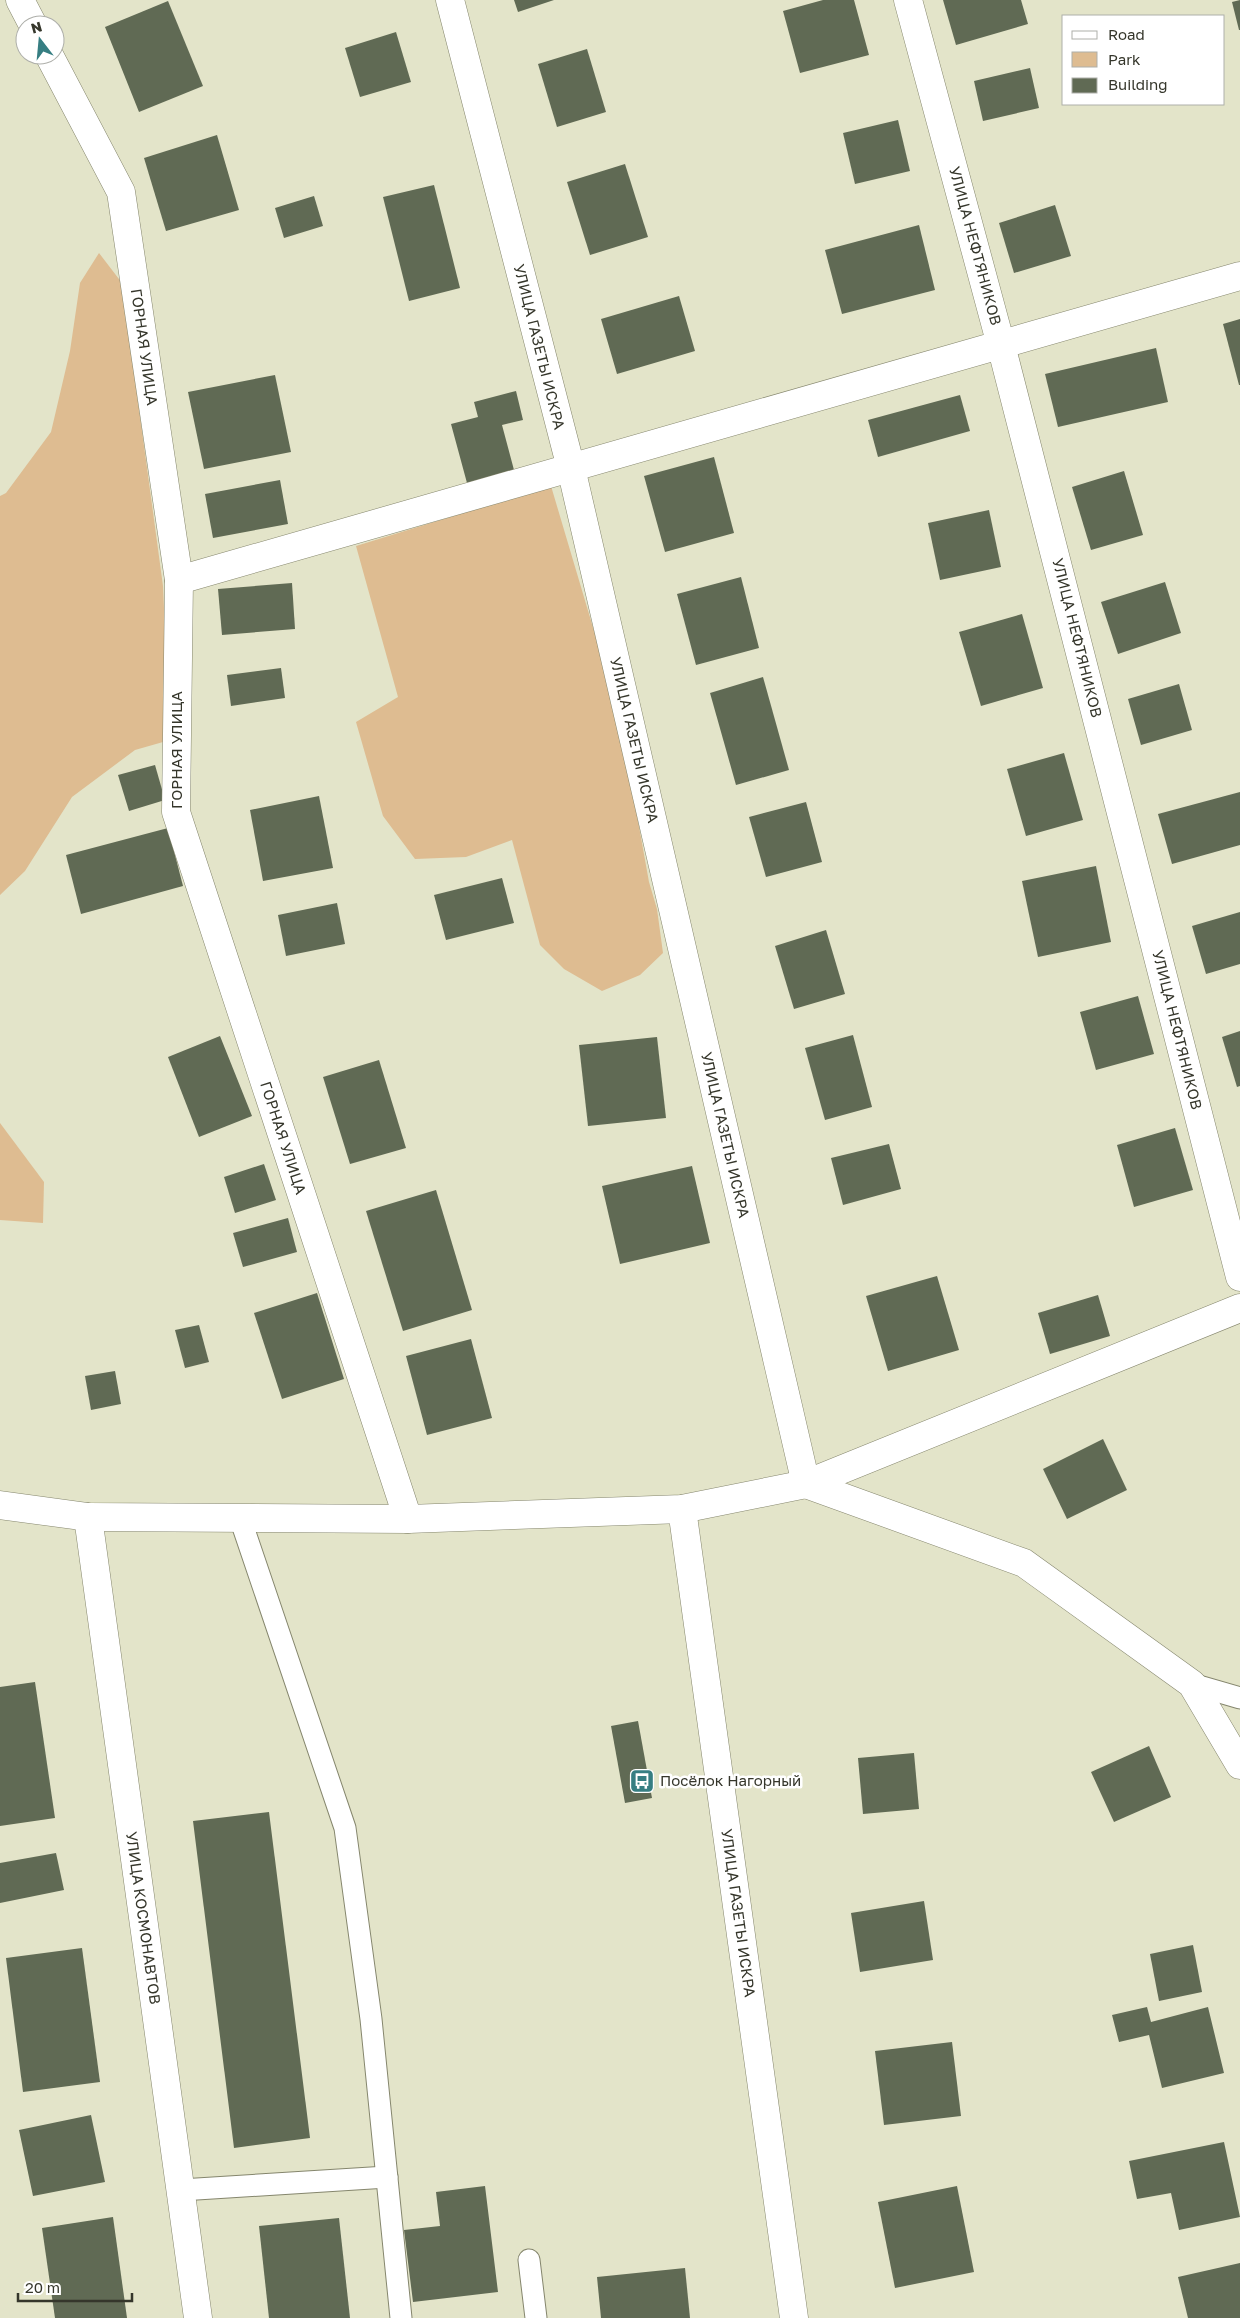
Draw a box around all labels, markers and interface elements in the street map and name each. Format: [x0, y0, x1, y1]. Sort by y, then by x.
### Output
north arrow [15, 15, 65, 65]
legend [1062, 15, 1225, 105]
text: N [29, 17, 44, 37]
text: Road [1108, 25, 1145, 43]
text: Park [1108, 50, 1141, 68]
text: Building [1108, 75, 1168, 93]
street label: УЛИЦА НЕФТЯНИКОВ [946, 164, 1006, 327]
street label: УЛИЦА ГАЗЕТЫ ИСКРА [511, 262, 569, 431]
street label: ГОРНАЯ УЛИЦА [128, 287, 162, 406]
street label: УЛИЦА НЕФТЯНИКОВ [1049, 556, 1106, 719]
street label: УЛИЦА ГАЗЕТЫ ИСКРА [607, 655, 663, 824]
street label: ГОРНАЯ УЛИЦА [167, 691, 185, 809]
street label: УЛИЦА НЕФТЯНИКОВ [1149, 948, 1206, 1111]
street label: УЛИЦА ГАЗЕТЫ ИСКРА [698, 1050, 754, 1219]
street label: ГОРНАЯ УЛИЦА [257, 1079, 311, 1196]
bus stop icon: Посёлок Нагорный [629, 1768, 655, 1794]
place label: Посёлок Нагорный [660, 1771, 801, 1789]
street label: УЛИЦА ГАЗЕТЫ ИСКРА [718, 1828, 760, 1998]
street label: УЛИЦА КОСМОНАВТОВ [123, 1830, 165, 2005]
scale bar [18, 2270, 131, 2302]
text: 20 m [25, 2278, 60, 2296]

